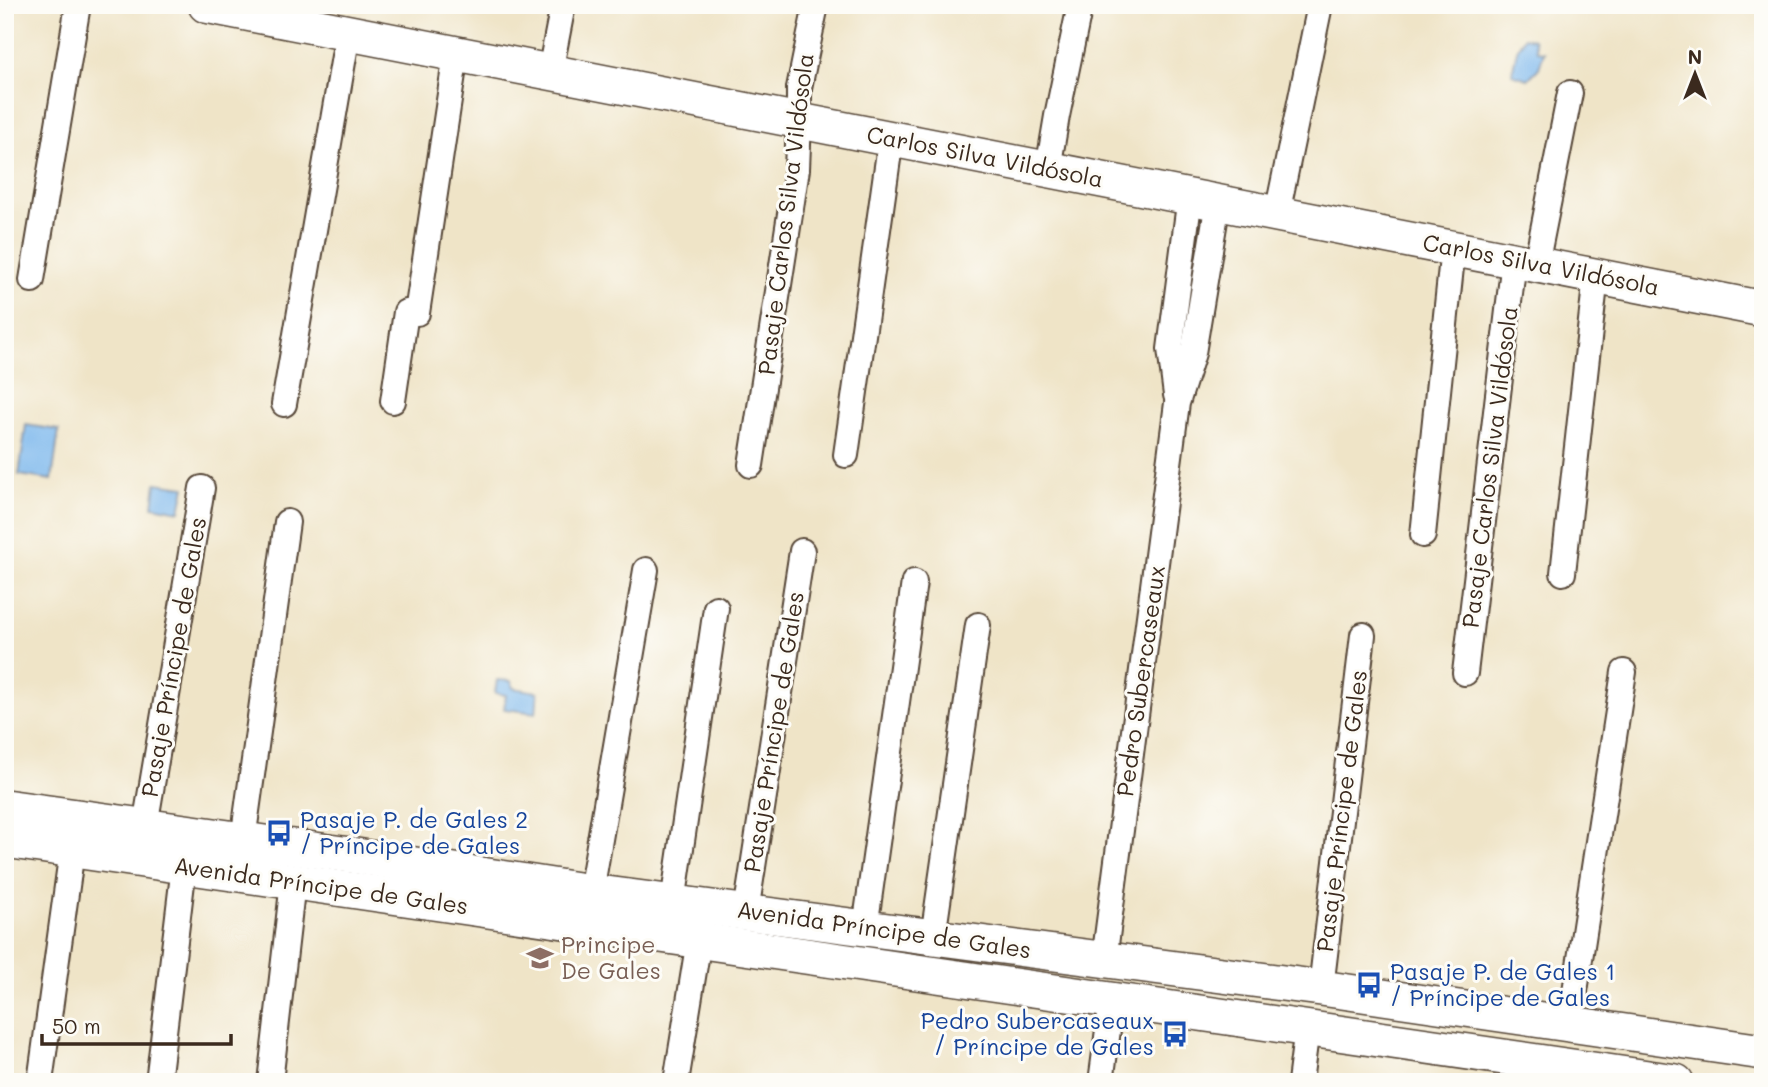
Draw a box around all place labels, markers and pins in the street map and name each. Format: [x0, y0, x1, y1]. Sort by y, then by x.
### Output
place label: Pasaje P. de Gales 2 / Príncipe de Gales [300, 804, 528, 860]
bus stop icon: Pasaje P. de Gales 2 / Príncipe de Gales [264, 818, 294, 848]
place label: Principe De Gales [561, 929, 661, 985]
school or university icon: Principe De Gales [525, 943, 555, 973]
place label: Pasaje P. de Gales 1 / Príncipe de Gales [1390, 956, 1616, 1012]
bus stop icon: Pasaje P. de Gales 1 / Príncipe de Gales [1354, 970, 1384, 1000]
place label: Pedro Subercaseaux / Príncipe de Gales [921, 1005, 1154, 1061]
bus stop icon: Pedro Subercaseaux / Príncipe de Gales [1160, 1019, 1190, 1049]

